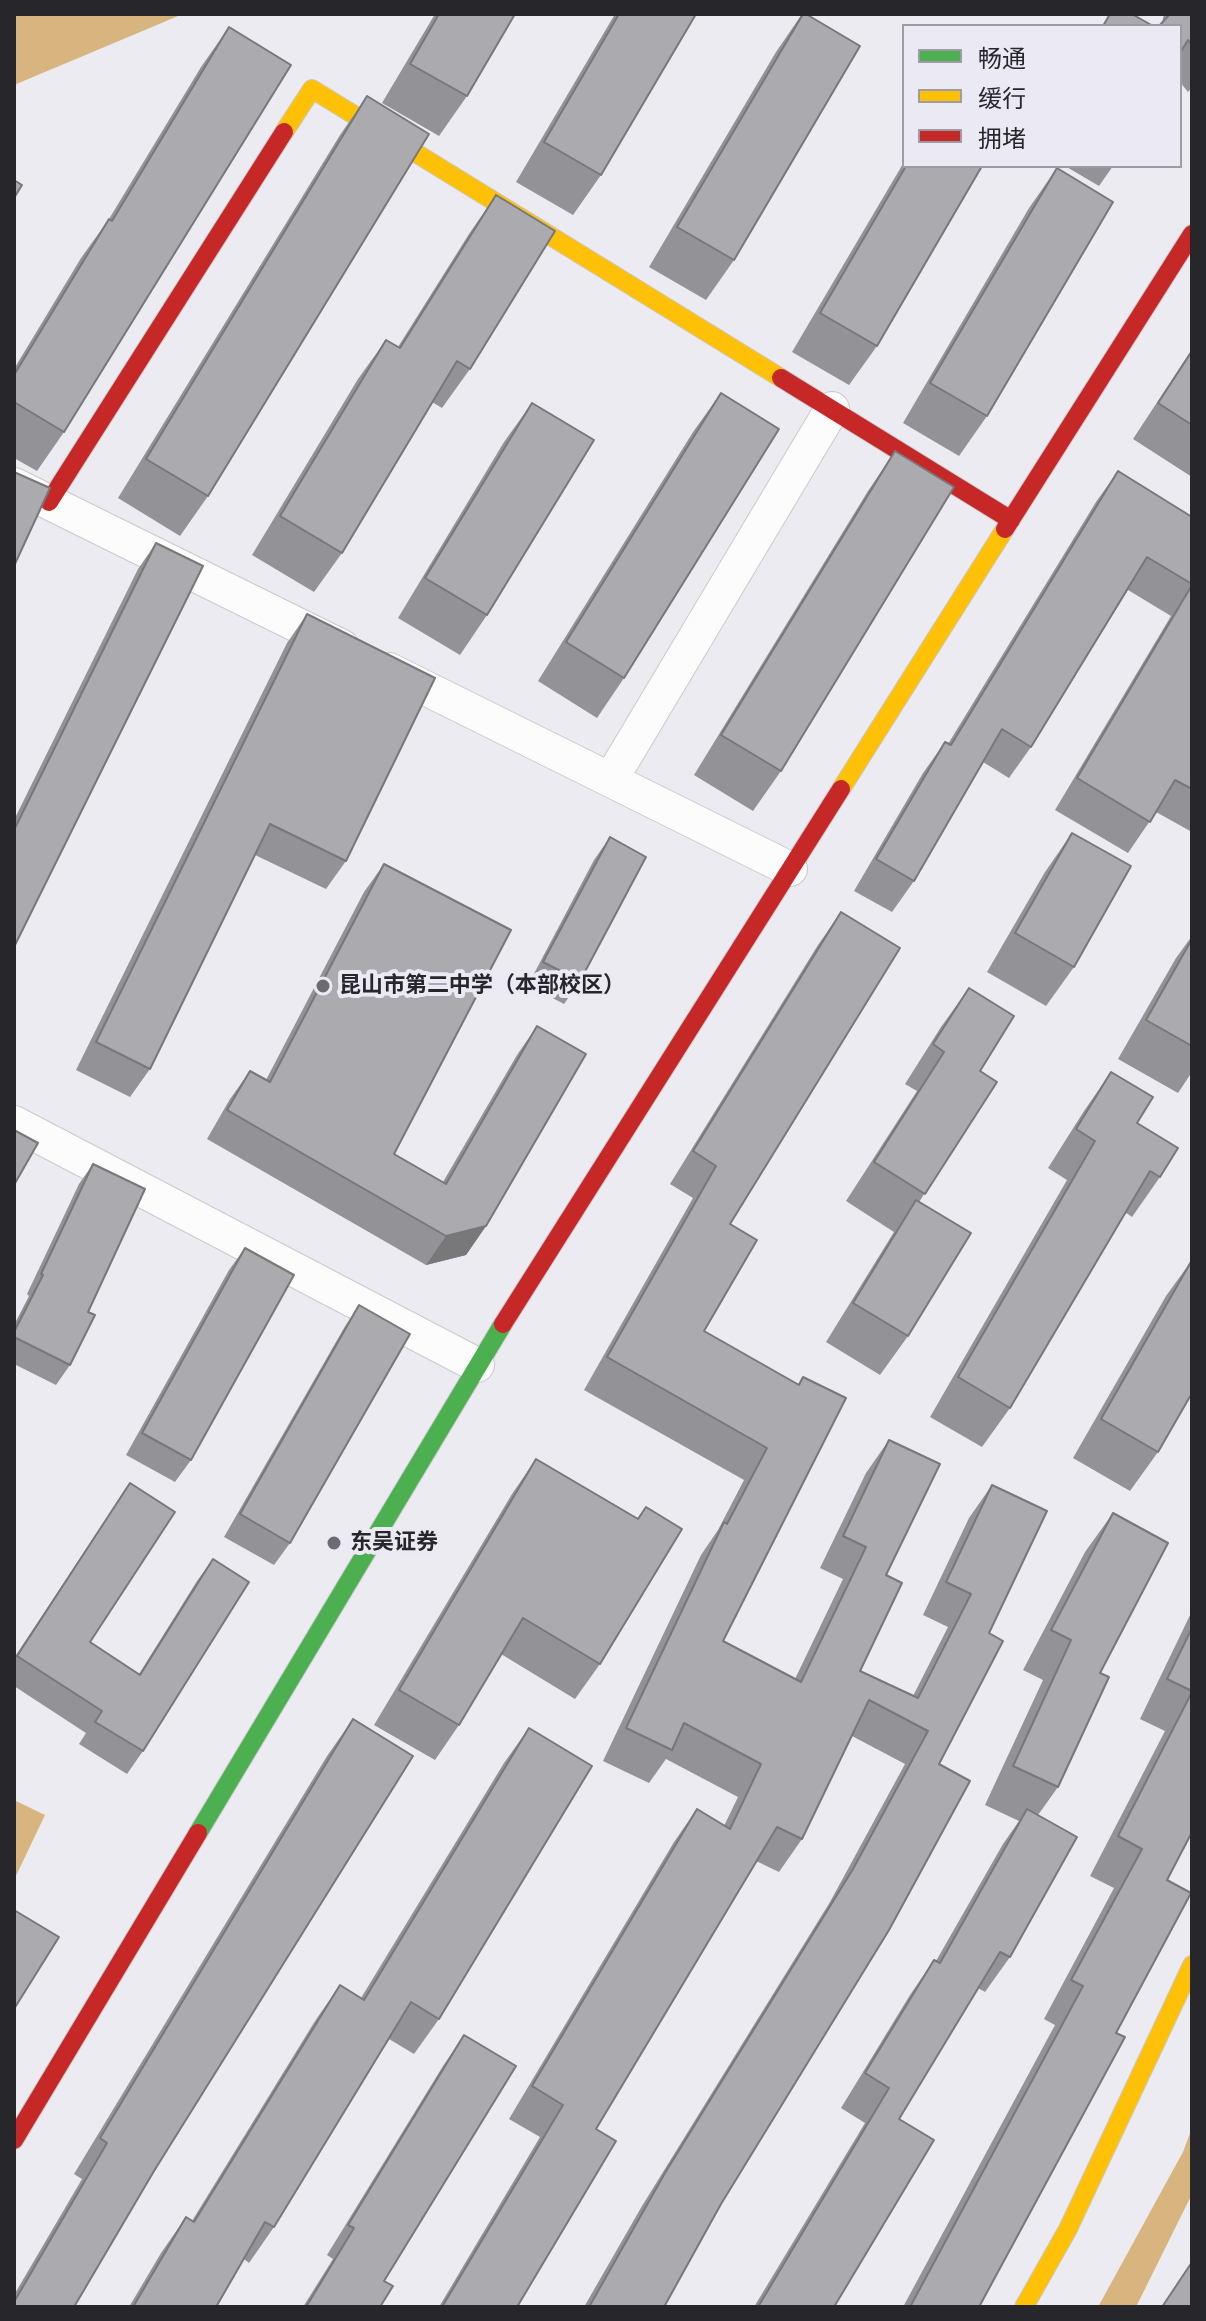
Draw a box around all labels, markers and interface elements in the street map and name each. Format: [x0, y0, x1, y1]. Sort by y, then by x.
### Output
legend [902, 24, 1182, 168]
text: 畅通 [978, 45, 1026, 73]
text: 缓行 [978, 85, 1026, 113]
text: 拥堵 [978, 125, 1026, 153]
place label: 昆山市第二中学（本部校区） [339, 973, 625, 999]
marker: 昆山市第二中学（本部校区） [314, 977, 332, 995]
place label: 东吴证券 [350, 1530, 438, 1556]
marker: 东吴证券 [325, 1534, 343, 1552]

